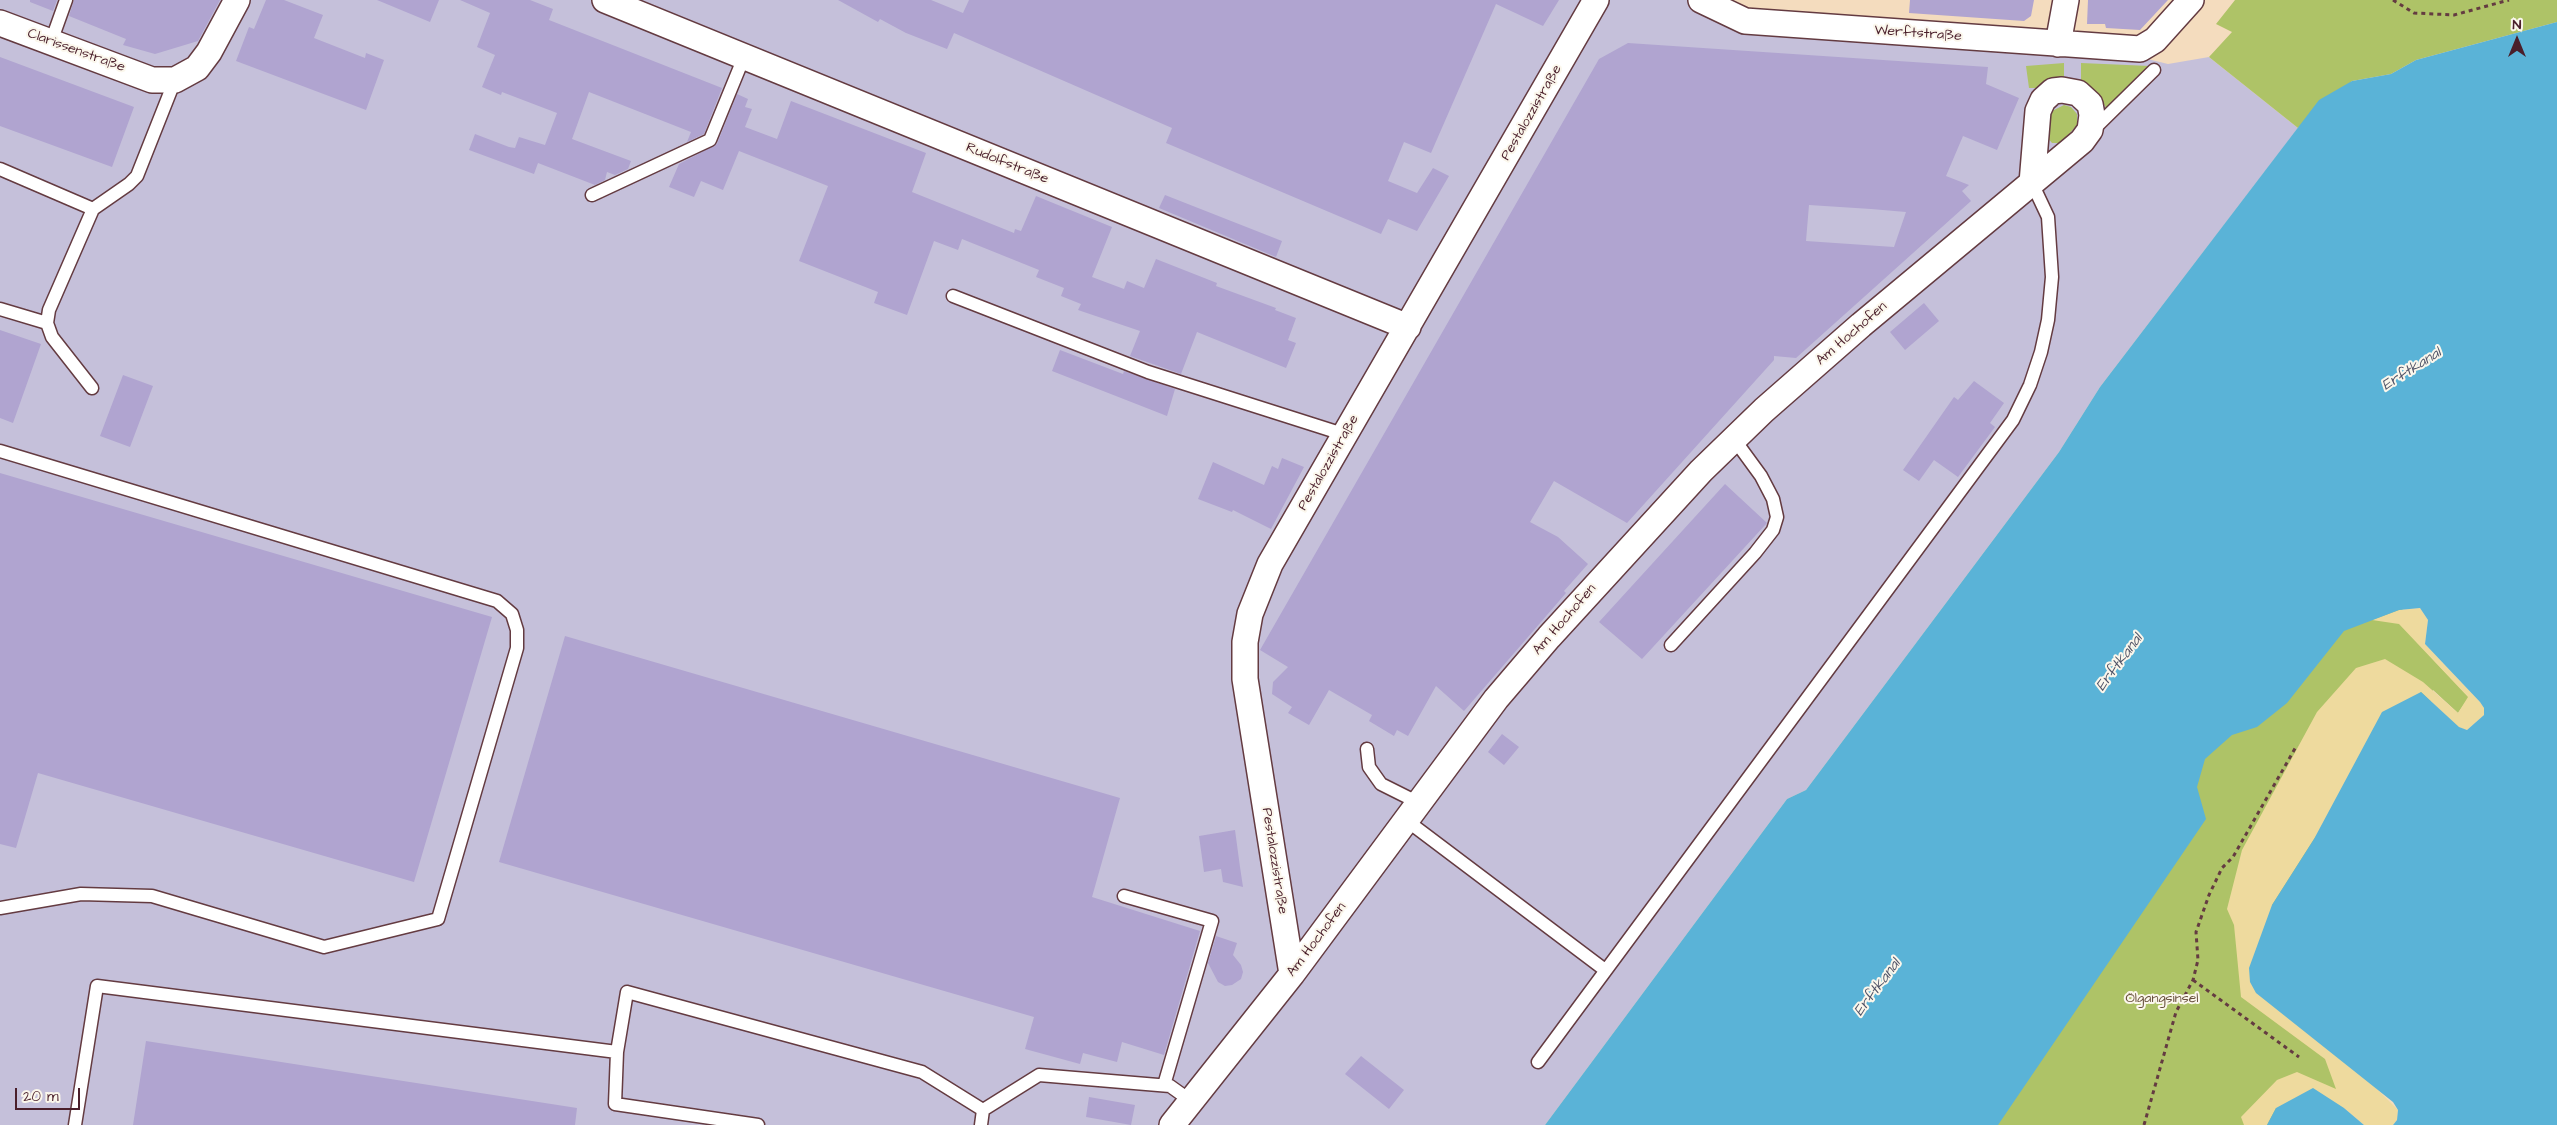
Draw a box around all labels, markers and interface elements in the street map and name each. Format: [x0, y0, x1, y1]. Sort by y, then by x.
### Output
north arrow [2492, 15, 2542, 65]
text: N [2513, 15, 2521, 35]
street label: Werftstraße [1874, 23, 1962, 45]
street label: Clarissenstraße [25, 26, 127, 76]
street label: Pestalozzistraße [1498, 62, 1566, 164]
street label: Rudolfstraße [963, 140, 1051, 188]
street label: Am Hochofen [1813, 299, 1891, 369]
water label: Erftkanal [2379, 345, 2445, 395]
street label: Pestalozzistraße [1295, 412, 1363, 514]
street label: Am Hochofen [1530, 581, 1600, 659]
water label: Erftkanal [2093, 631, 2147, 695]
street label: Pestalozzistraße [1257, 807, 1291, 915]
street label: Am Hochofen [1284, 900, 1350, 980]
water label: Erftkanal [1851, 956, 1905, 1020]
park label: Ölgangsinsel [2125, 991, 2199, 1007]
scale bar [18, 1078, 82, 1110]
text: 20 m [23, 1086, 59, 1107]

